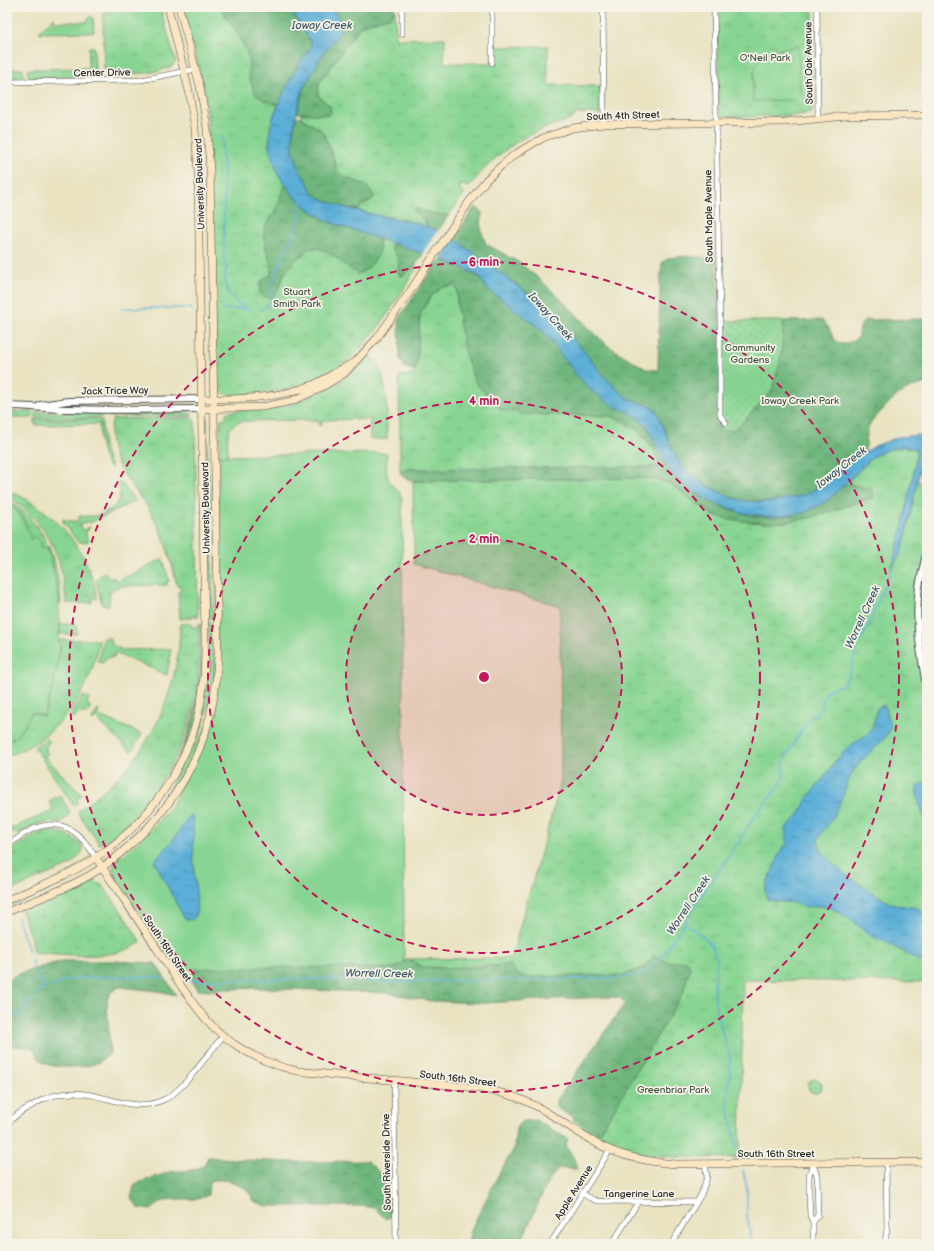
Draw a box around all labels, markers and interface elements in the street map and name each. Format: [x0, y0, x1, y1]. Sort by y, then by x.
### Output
water label: Ioway Creek [291, 19, 353, 32]
street label: South Oak Avenue [802, 21, 816, 104]
park label: O'Neil Park [740, 52, 790, 64]
street label: Center Drive [73, 67, 131, 79]
street label: South 4th Street [586, 109, 660, 123]
street label: University Boulevard [192, 138, 208, 230]
street label: South Maple Avenue [702, 169, 716, 263]
text: 6 min [469, 255, 499, 270]
park label: Stuart Smith Park [273, 286, 321, 310]
water label: Ioway Creek [525, 289, 576, 344]
park label: Community Gardens [725, 342, 776, 366]
street label: Jack Trice Way [81, 384, 149, 398]
text: 4 min [469, 394, 499, 409]
park label: Ioway Creek Park [761, 395, 839, 407]
water label: Ioway Creek [813, 443, 870, 492]
street label: University Boulevard [199, 462, 213, 554]
text: 2 min [469, 532, 499, 547]
water label: Worrell Creek [842, 583, 883, 651]
centre of rings [477, 670, 491, 684]
water label: Worrell Creek [664, 873, 713, 937]
street label: South 16th Street [141, 913, 194, 984]
water label: Worrell Creek [345, 966, 414, 981]
street label: South 16th Street [419, 1068, 497, 1090]
park label: Greenbriar Park [637, 1084, 709, 1096]
street label: South Riverside Drive [380, 1113, 394, 1211]
street label: South 16th Street [737, 1148, 815, 1160]
street label: Apple Avenue [552, 1163, 595, 1222]
street label: Tangerine Lane [604, 1188, 675, 1200]

